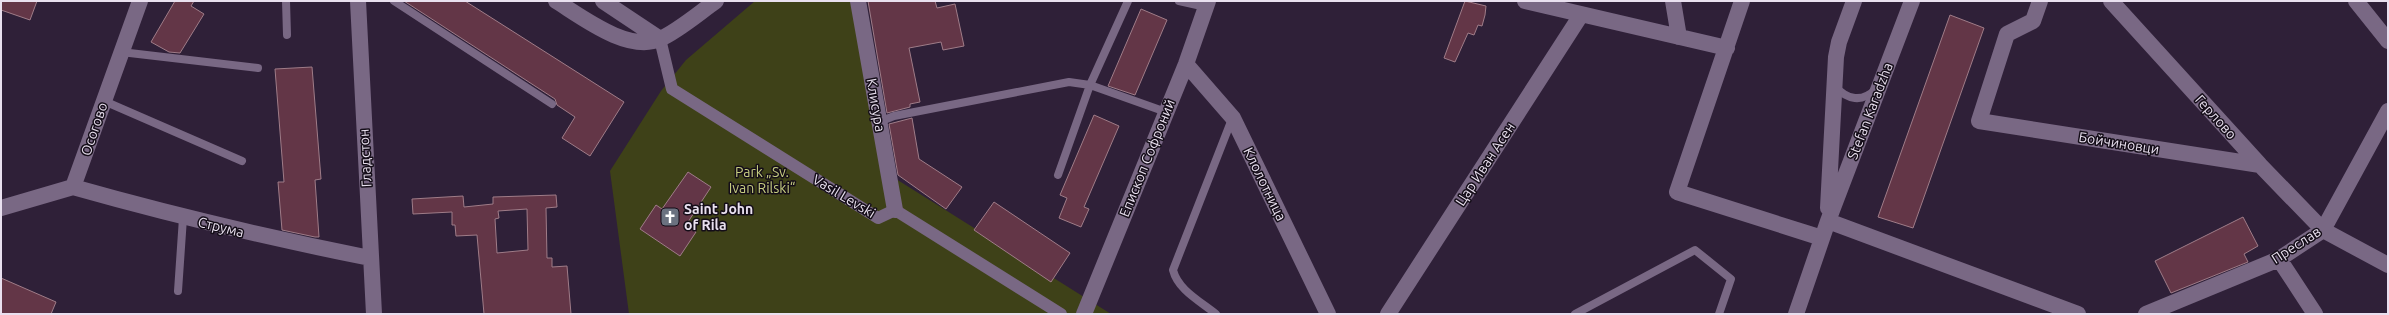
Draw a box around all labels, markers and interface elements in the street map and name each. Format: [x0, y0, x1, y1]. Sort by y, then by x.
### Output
street label: Stefan Karadzha [1844, 60, 1896, 162]
street label: Клисура [863, 77, 889, 133]
street label: Герлово [2192, 92, 2240, 142]
street label: Епископ Софроний [1116, 97, 1178, 219]
street label: Осогово [77, 100, 111, 158]
street label: Цар Иван Асен [1452, 119, 1518, 209]
street label: Гладстон [355, 128, 375, 188]
street label: Бойчиновци [2078, 129, 2160, 157]
street label: Клолотница [1240, 145, 1290, 223]
park label: Park „Sv. Ivan Rilski“ [729, 164, 796, 196]
street label: Vasil Levski [810, 171, 878, 221]
place label: Saint John of Rila [684, 201, 753, 233]
church icon: Saint John of Rila [659, 206, 681, 228]
street label: Струма [196, 214, 246, 240]
street label: Преслав [2268, 223, 2324, 267]

